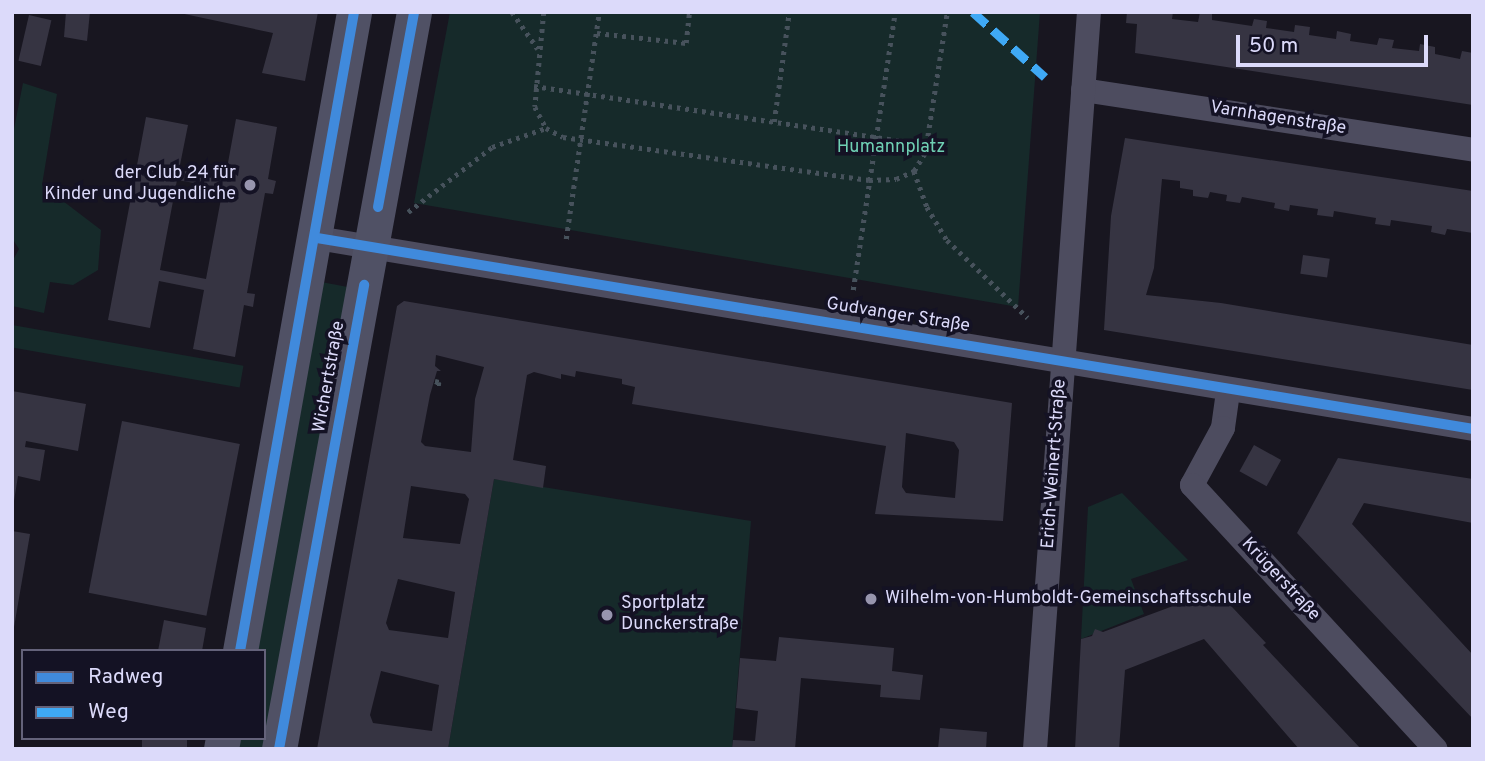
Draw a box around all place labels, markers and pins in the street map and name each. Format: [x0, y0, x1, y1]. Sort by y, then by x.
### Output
place label: der Club 24 für Kinder und Jugendliche [44, 164, 236, 206]
marker: der Club 24 für Kinder und Jugendliche [242, 177, 258, 193]
place label: Wilhelm-von-Humboldt-Gemeinschaftsschule [885, 588, 1252, 610]
marker: Wilhelm-von-Humboldt-Gemeinschaftsschule [863, 591, 879, 607]
place label: Sportplatz Dunckerstraße [621, 594, 739, 636]
marker: Sportplatz Dunckerstraße [599, 607, 615, 623]

